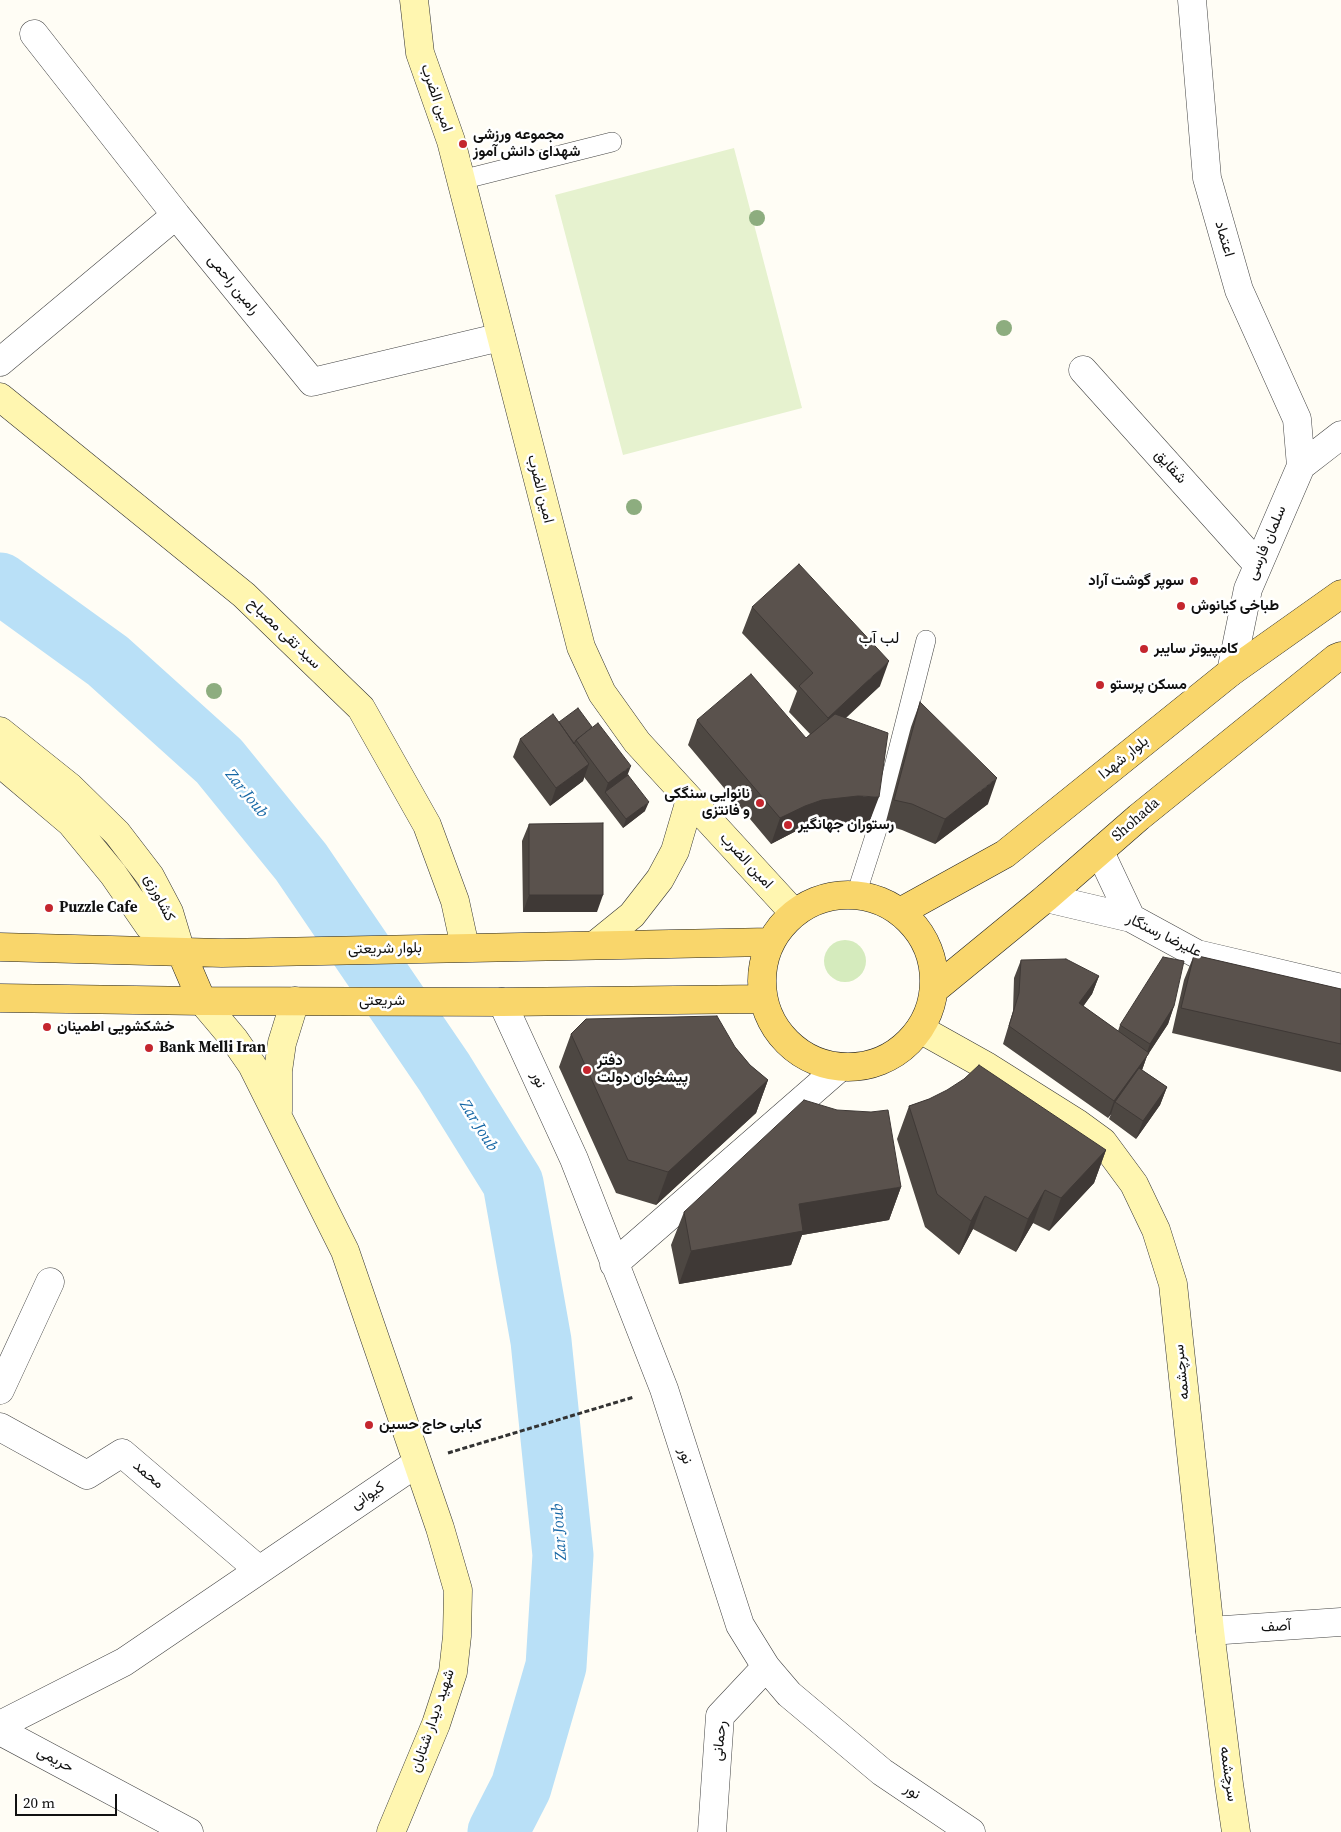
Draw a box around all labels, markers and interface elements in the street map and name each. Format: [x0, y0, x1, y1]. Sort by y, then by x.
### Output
street label: امین الضرب [416, 62, 456, 134]
place label: مجموعه ورزشی شهدای دانش آموز [473, 126, 580, 161]
marker: مجموعه ورزشی شهدای دانش آموز [457, 138, 469, 150]
street label: اعتماد [1210, 219, 1238, 259]
street label: رامین راحمی [203, 251, 263, 319]
street label: شقایق [1150, 446, 1190, 488]
street label: امین الضرب [523, 453, 557, 525]
street label: سلمان فارسی [1243, 503, 1291, 583]
place label: سوپر گوشت آراد [1088, 572, 1184, 590]
marker: سوپر گوشت آراد [1188, 575, 1200, 587]
street label: سید تقی مصباح [244, 595, 324, 673]
place label: طباخی کیانوش [1191, 597, 1279, 615]
marker: طباخی کیانوش [1175, 600, 1187, 612]
district label: لب آب [859, 629, 899, 649]
place label: کامپیوتر سایبر [1154, 640, 1238, 658]
marker: کامپیوتر سایبر [1138, 643, 1150, 655]
place label: مسکن پرستو [1110, 676, 1187, 694]
marker: مسکن پرستو [1094, 679, 1106, 691]
street label: بلوار شهدا [1096, 733, 1152, 783]
water label: Zar Joub [221, 766, 271, 822]
place label: نانوایی سنگکی و فانتزی [664, 785, 750, 820]
street label: Shohada [1108, 794, 1164, 846]
marker: نانوایی سنگکی و فانتزی [754, 797, 766, 809]
place label: رستوران جهانگیر [798, 816, 894, 834]
marker: رستوران جهانگیر [782, 819, 794, 831]
street label: امین الضرب [715, 829, 777, 893]
street label: کشاورزی [140, 871, 178, 925]
place label: Puzzle Cafe [59, 899, 137, 917]
marker: Puzzle Cafe [43, 902, 55, 914]
street label: علیرضا رستگار [1123, 910, 1205, 962]
street label: بلوار شریعتی [348, 939, 422, 959]
street label: شریعتی [359, 992, 405, 1010]
place label: خشکشویی اطمینان [57, 1018, 174, 1036]
marker: خشکشویی اطمینان [41, 1021, 53, 1033]
place label: Bank Melli Iran [159, 1039, 266, 1057]
marker: Bank Melli Iran [143, 1042, 155, 1054]
place label: دفتر پیشخوان دولت [597, 1052, 688, 1087]
marker: دفتر پیشخوان دولت [581, 1064, 593, 1076]
street label: نور [526, 1069, 550, 1091]
water label: Zar Joub [455, 1097, 501, 1155]
street label: سرچشمه [1170, 1343, 1194, 1401]
place label: کبابی حاج حسین [379, 1416, 482, 1434]
marker: کبابی حاج حسین [363, 1419, 375, 1431]
street label: نور [674, 1446, 696, 1466]
street label: محمد [129, 1457, 167, 1493]
street label: کیوانی [348, 1478, 388, 1514]
water label: Zar Joub [548, 1503, 572, 1561]
street label: آصف [1260, 1617, 1292, 1637]
street label: شهید دیدار شتابان [407, 1667, 459, 1775]
street label: رحمانی [709, 1720, 731, 1762]
street label: حریمی [34, 1743, 76, 1777]
street label: سرچشمه [1215, 1745, 1241, 1803]
street label: نور [900, 1780, 924, 1804]
scale bar [18, 1784, 120, 1816]
text: 20 m [23, 1792, 55, 1813]

